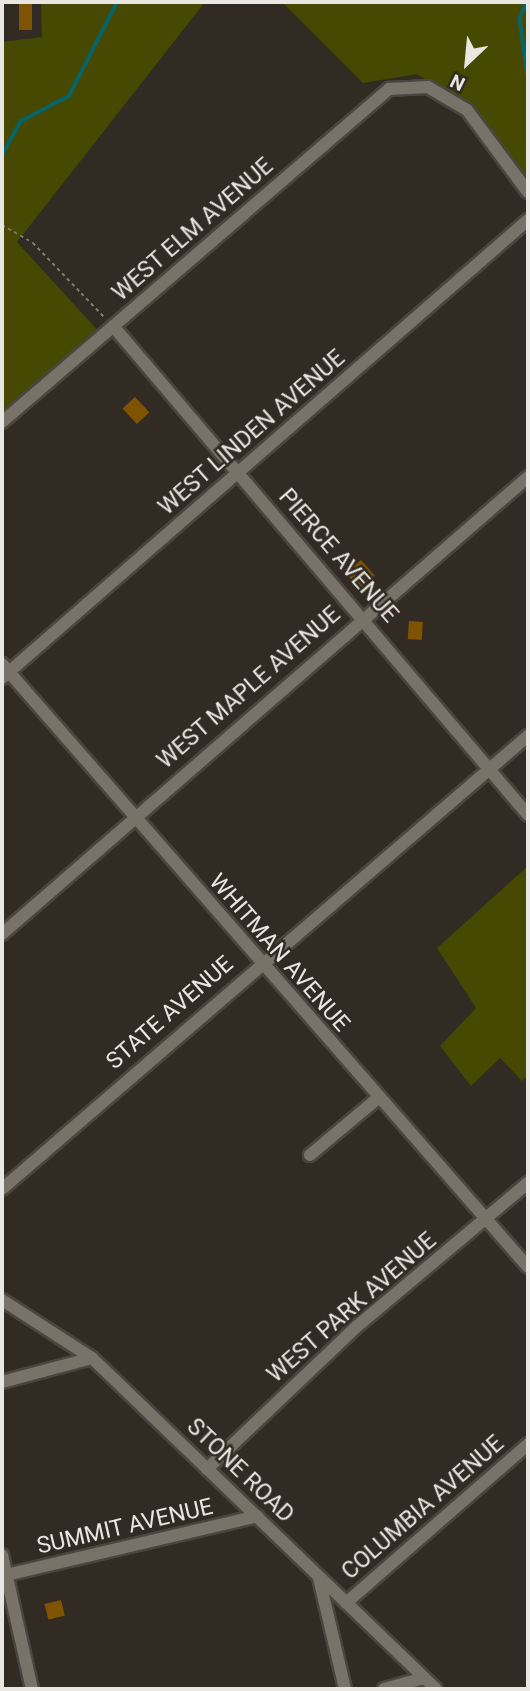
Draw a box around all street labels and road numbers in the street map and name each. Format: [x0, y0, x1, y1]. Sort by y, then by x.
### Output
street label: WEST ELM AVENUE [107, 153, 279, 307]
street label: WEST LINDEN AVENUE [153, 345, 351, 521]
street label: PIERCE AVENUE [273, 484, 403, 628]
street label: WEST MAPLE AVENUE [152, 601, 346, 775]
street label: WHITMAN AVENUE [203, 868, 355, 1038]
street label: STATE AVENUE [101, 951, 239, 1075]
street label: WEST PARK AVENUE [262, 1227, 442, 1389]
street label: STONE ROAD [181, 1413, 299, 1529]
street label: COLUMBIA AVENUE [337, 1430, 509, 1586]
street label: SUMMIT AVENUE [34, 1493, 216, 1561]

